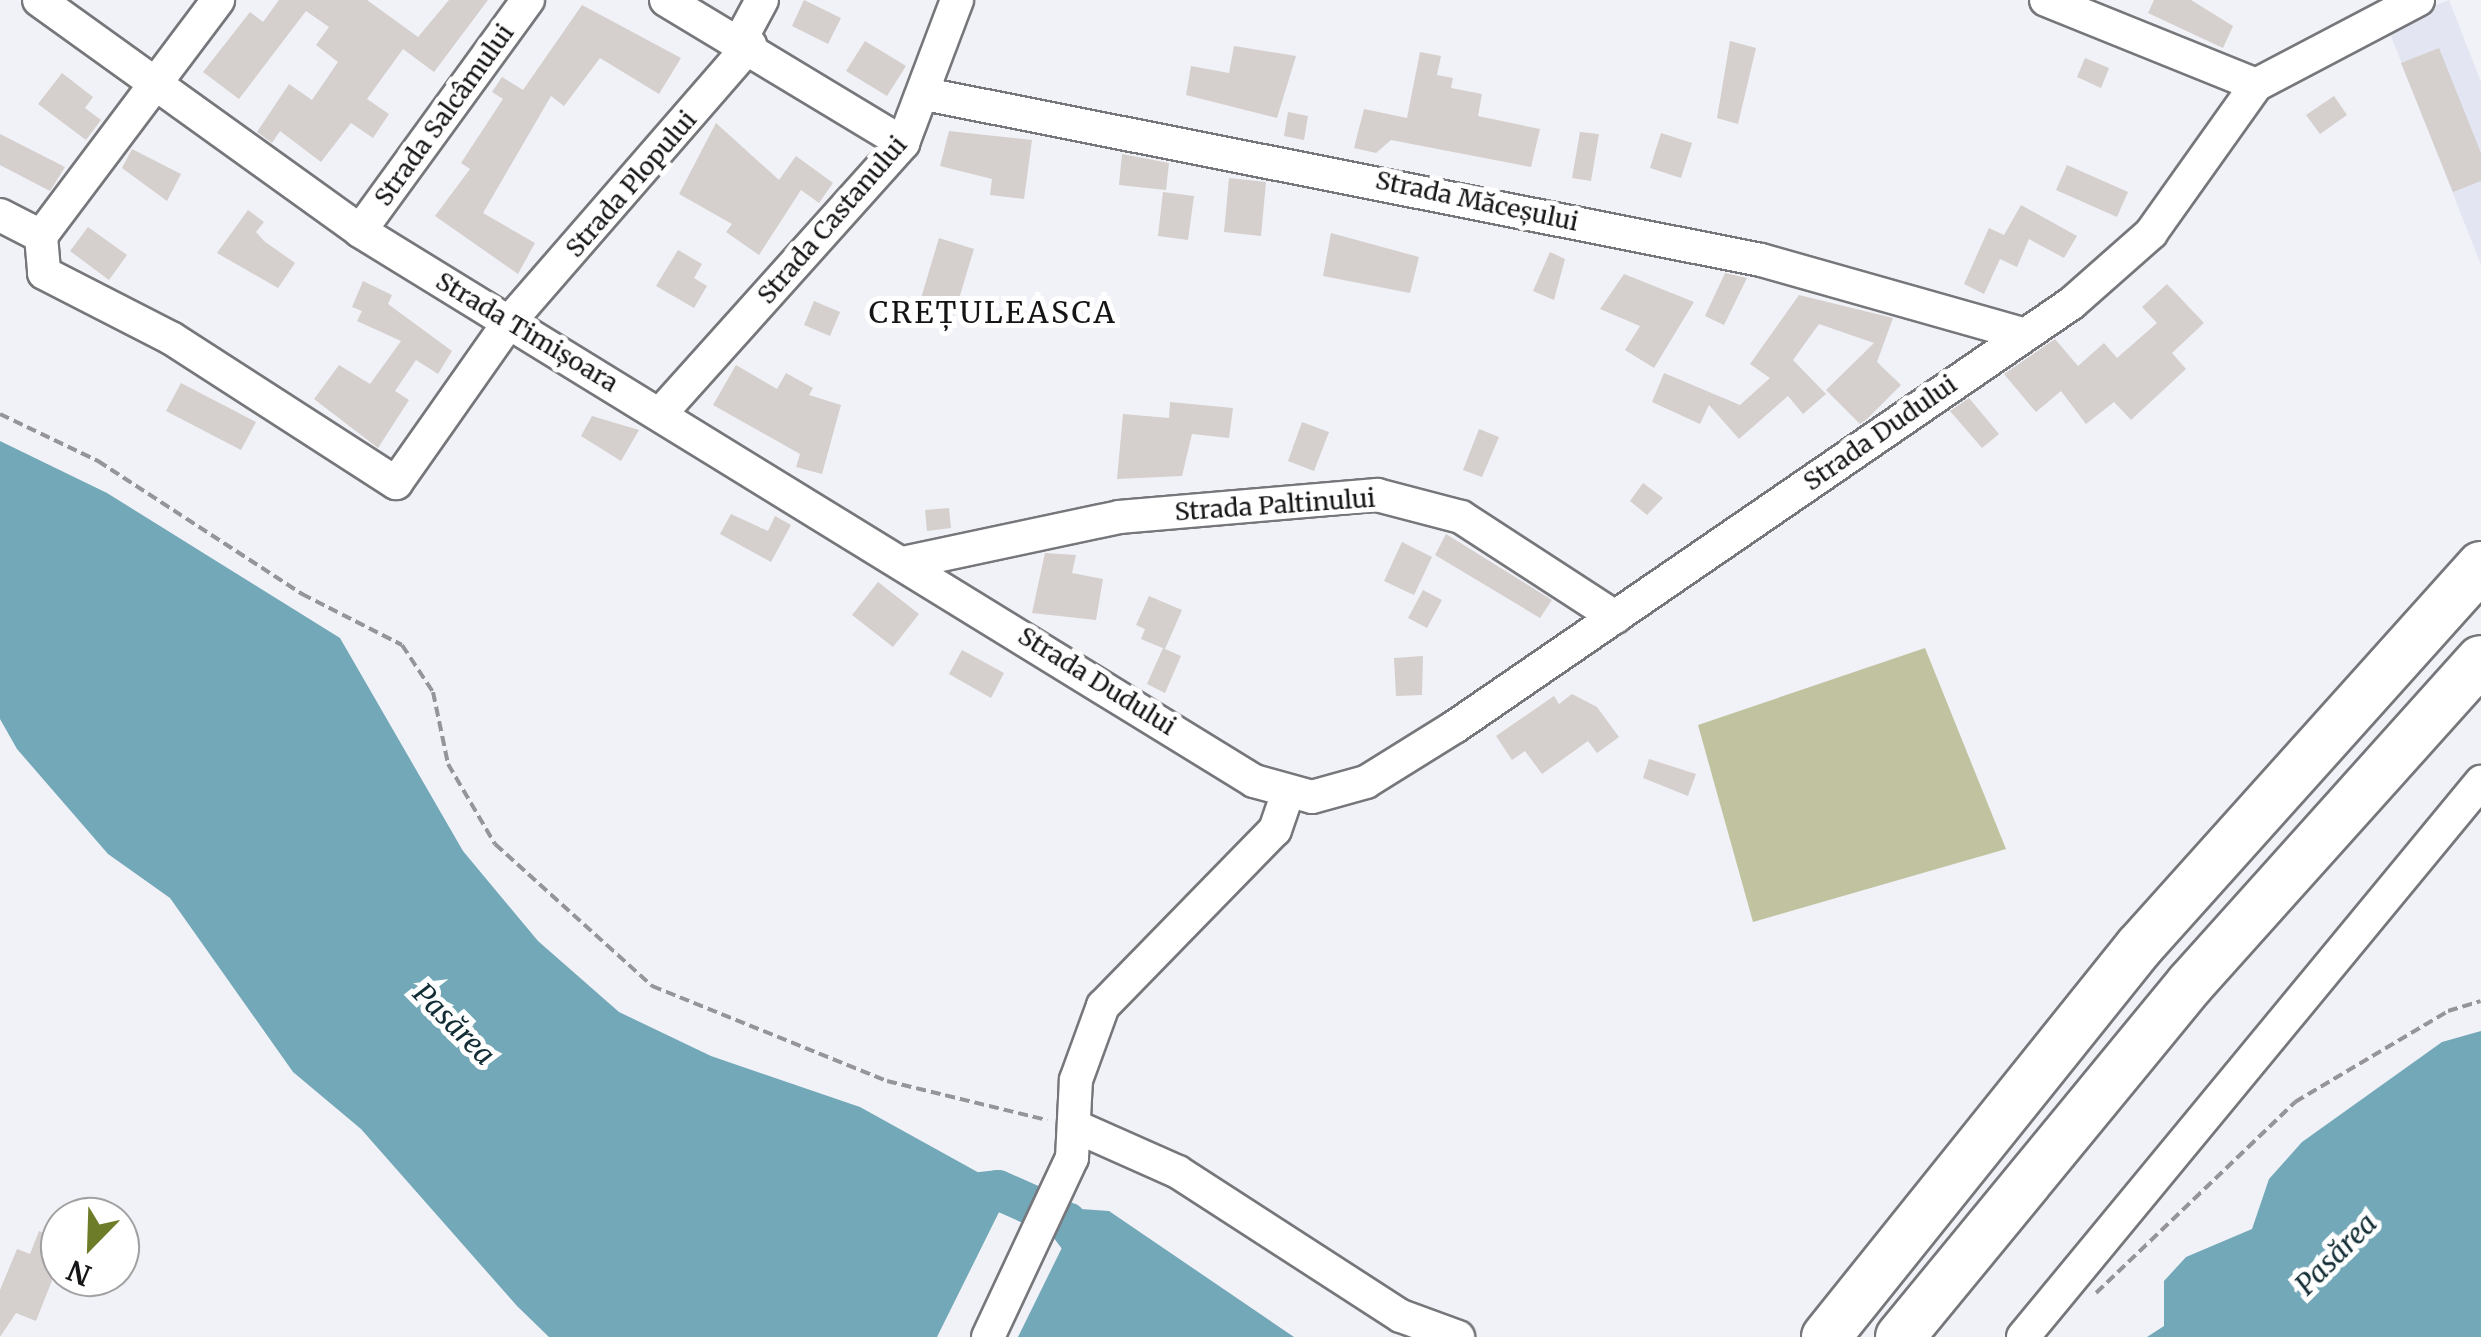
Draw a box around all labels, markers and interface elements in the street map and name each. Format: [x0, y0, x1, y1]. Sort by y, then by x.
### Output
street label: Strada Salcâmului [368, 18, 520, 212]
street label: Strada Plopului [559, 105, 703, 263]
street label: Strada Castanului [751, 130, 913, 310]
street label: Strada Măceșului [1373, 165, 1581, 237]
street label: Strada Timișoara [431, 266, 623, 398]
district label: CREȚULEASCA [869, 294, 1117, 330]
street label: Strada Dudului [1798, 369, 1962, 497]
street label: Strada Paltinului [1174, 483, 1376, 527]
street label: Strada Dudului [1013, 621, 1181, 741]
water label: Pasărea [406, 976, 502, 1072]
north arrow [40, 1197, 140, 1297]
water label: Pasărea [2288, 1206, 2384, 1302]
text: N [62, 1252, 96, 1294]

